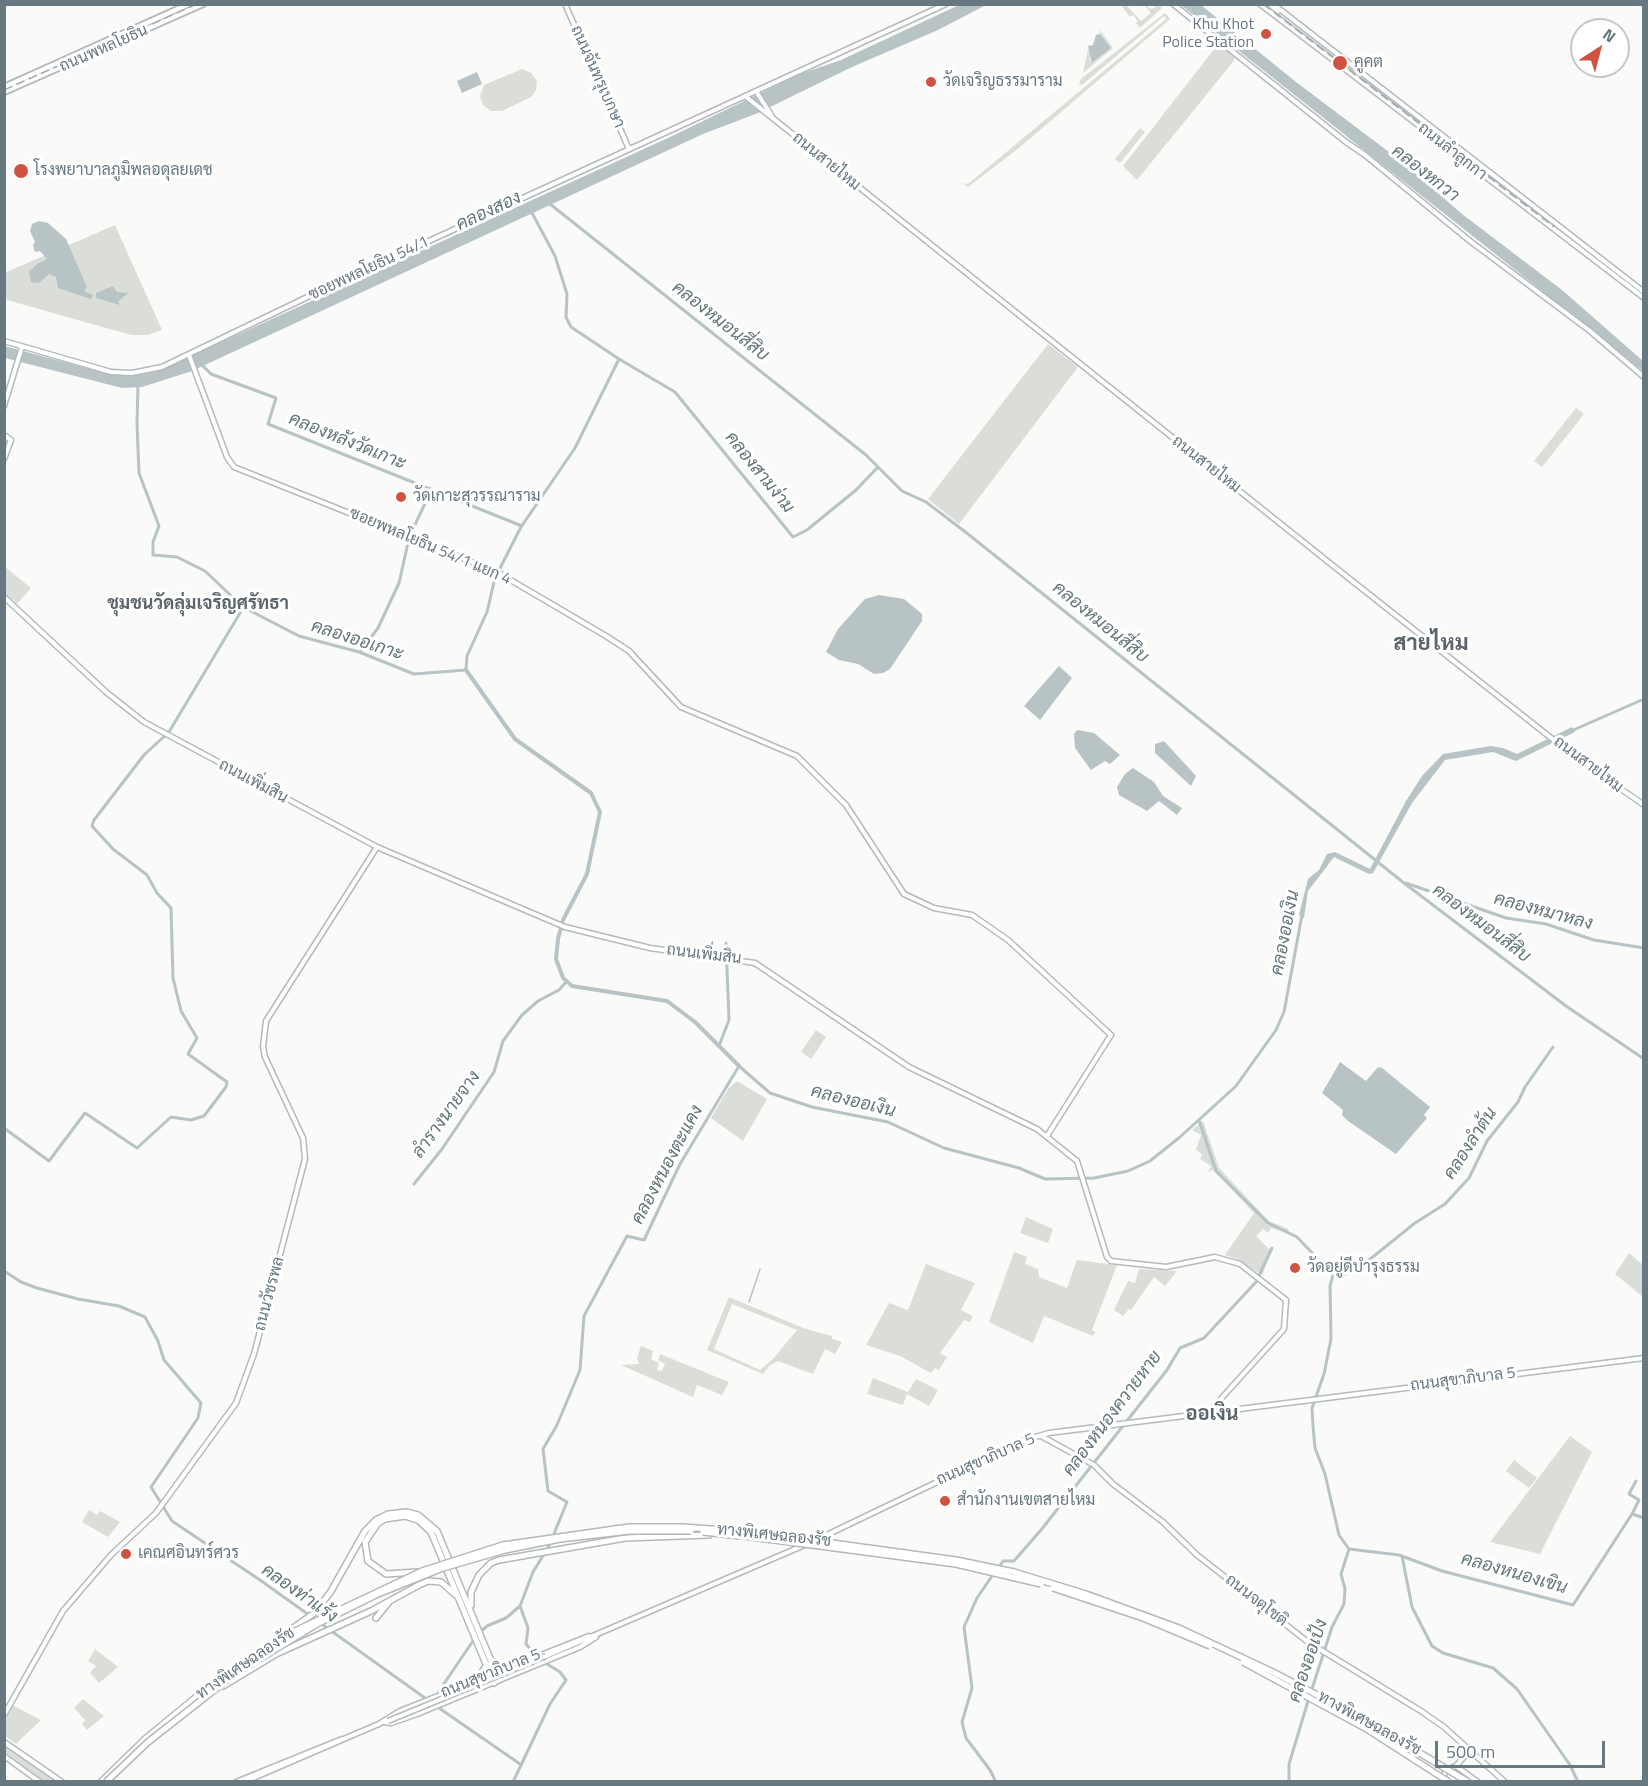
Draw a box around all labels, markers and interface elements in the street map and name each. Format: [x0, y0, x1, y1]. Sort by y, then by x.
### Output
place label: Khu Khot Police Station [1162, 15, 1254, 53]
north arrow [1570, 18, 1630, 78]
street label: ถนนพหลโยธิน [57, 21, 151, 77]
text: N [1598, 22, 1621, 48]
street label: ถนนจันทรุเบกษา [566, 23, 628, 131]
marker: Khu Khot Police Station [1259, 27, 1273, 41]
place label: คูคต [1354, 53, 1383, 73]
marker: คูคต [1331, 54, 1349, 72]
place label: วัดเจริญธรรมาราม [943, 72, 1063, 92]
marker: วัดเจริญธรรมาราม [924, 75, 938, 89]
street label: ถนนลำลูกกา [1414, 119, 1490, 185]
street label: ถนนสายไหม [788, 129, 864, 195]
water label: คลองหกวา [1387, 141, 1463, 207]
place label: โรงพยาบาลภูมิพลอดุลยเดช [34, 161, 213, 181]
marker: โรงพยาบาลภูมิพลอดุลยเดช [12, 162, 30, 180]
water label: คลองสอง [453, 188, 525, 236]
street label: ซอยพหลโยธิน 54/1 [306, 233, 432, 305]
water label: คลองหมอนสี่สิบ [667, 277, 773, 367]
water label: คลองหลังวัดเกาะ [285, 409, 409, 475]
water label: คลองสามง่าม [720, 428, 798, 518]
street label: ถนนสายไหม [1168, 432, 1244, 498]
place label: วัดเกาะสุวรรณาราม [413, 487, 540, 507]
marker: วัดเกาะสุวรรณาราม [394, 490, 408, 504]
street label: ซอยพหลโยธิน 54/1 แยก 4 [346, 504, 514, 590]
water label: คลองหมอนสี่สิบ [1048, 578, 1152, 668]
district label: ชุมชนวัดลุ่มเจริญศรัทธา [107, 594, 289, 616]
water label: คลองออเกาะ [308, 616, 406, 666]
district label: สายไหม [1393, 632, 1469, 658]
street label: ถนนสายไหม [1549, 733, 1627, 797]
street label: ถนนเพิ่มสิน [215, 756, 291, 808]
water label: คลองหมอนสี่สิบ [1428, 880, 1534, 968]
water label: คลองหมาหลง [1491, 888, 1595, 936]
water label: คลองออเงิน [1267, 889, 1305, 977]
street label: ถนนเพิ่มสิน [665, 941, 743, 969]
water label: ลำรางนายจาง [408, 1067, 486, 1163]
water label: คลองออเงิน [808, 1081, 898, 1123]
water label: คลองหนองตะแคง [628, 1102, 708, 1228]
water label: คลองลำต้น [1440, 1104, 1502, 1184]
street label: ถนนวัชรพล [251, 1255, 289, 1333]
place label: วัดอยู่ดีบำรุงธรรม [1307, 1258, 1420, 1278]
marker: วัดอยู่ดีบำรุงธรรม [1288, 1261, 1302, 1275]
water label: คลองหนองควายหาย [1059, 1347, 1167, 1481]
street label: ถนนสุขาภิบาล 5 [1409, 1364, 1517, 1396]
district label: ออเงิน [1185, 1403, 1239, 1427]
street label: ถนนสุขาภิบาล 5 [934, 1430, 1038, 1490]
place label: สำนักงานเขตสายไหม [957, 1491, 1095, 1511]
marker: สำนักงานเขตสายไหม [938, 1494, 952, 1508]
street label: ทางพิเศษฉลองรัช [716, 1520, 832, 1552]
place label: เคณศอินทร์ศวร [138, 1544, 239, 1564]
marker: เคณศอินทร์ศวร [119, 1547, 133, 1561]
water label: คลองหนองเขิน [1458, 1549, 1570, 1599]
water label: คลองท่าแร้ง [257, 1560, 341, 1628]
street label: ถนนจตุโชติ [1221, 1571, 1291, 1631]
water label: คลองออเป้ง [1285, 1616, 1333, 1706]
street label: ทางพิเศษฉลองรัช [193, 1624, 299, 1704]
street label: ถนนสุขาภิบาล 5 [438, 1645, 544, 1703]
street label: ทางพิเศษฉลองรัช [1314, 1688, 1424, 1760]
scale bar [1438, 1729, 1608, 1767]
text: 500 m [1446, 1738, 1495, 1765]

